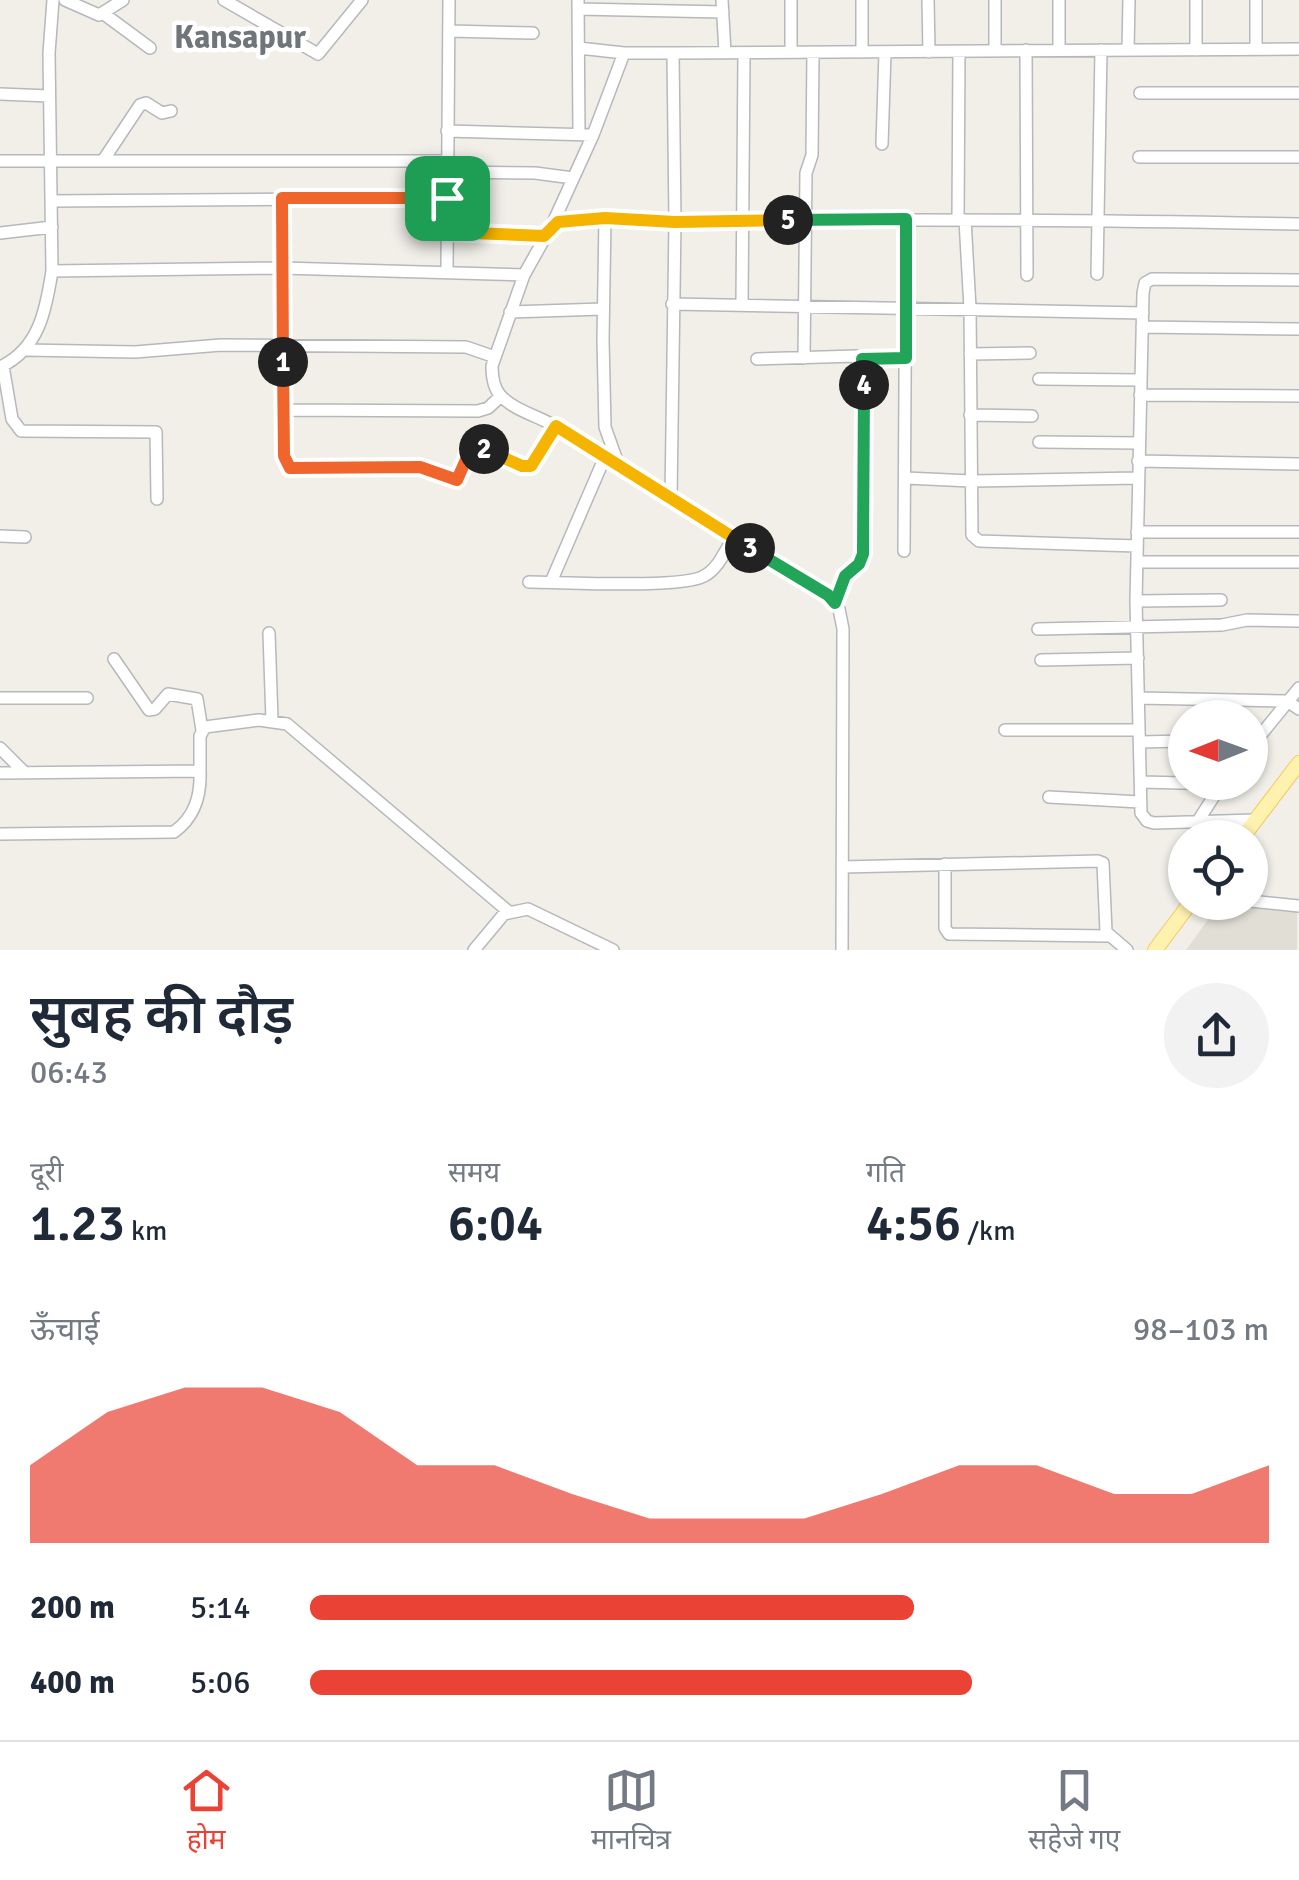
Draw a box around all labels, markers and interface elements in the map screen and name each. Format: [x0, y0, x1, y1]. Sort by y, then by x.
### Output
district label: Kansapur [174, 18, 306, 57]
pin [405, 156, 490, 241]
icon: arrive [420, 171, 475, 226]
pin: 5 [763, 195, 813, 245]
text: 5 [780, 203, 796, 237]
pin: 1 [258, 337, 308, 387]
text: 1 [275, 345, 291, 379]
pin: 4 [839, 360, 889, 410]
text: 4 [856, 368, 872, 402]
pin: 2 [459, 424, 509, 474]
text: 2 [476, 432, 492, 466]
pin: 3 [725, 523, 775, 573]
text: 3 [742, 531, 758, 565]
north arrow [1168, 700, 1268, 800]
map controls [1168, 700, 1268, 920]
button: locate [1168, 820, 1268, 920]
text: सुबह की दौड़ [30, 981, 293, 1049]
button: share [1164, 983, 1269, 1088]
text: 06:43 [30, 1053, 108, 1092]
text: दूरी [30, 1156, 64, 1190]
text: समय [448, 1156, 500, 1190]
text: गति [866, 1156, 905, 1190]
text: 1.23 [30, 1193, 125, 1255]
text: 6:04 [448, 1193, 543, 1255]
text: 4:56 [866, 1193, 961, 1255]
text: km [125, 1214, 167, 1248]
text: /km [961, 1214, 1015, 1248]
text: ऊँचाई [30, 1310, 99, 1349]
text: 98–103 m [1133, 1310, 1269, 1349]
text: 200 m [30, 1588, 115, 1627]
text: 5:14 [190, 1588, 250, 1627]
text: 400 m [30, 1663, 115, 1702]
text: 5:06 [190, 1663, 250, 1702]
tab: होम [179, 1763, 234, 1860]
tab: मानचित्र [591, 1763, 671, 1860]
tab: सहेजे गए [1028, 1763, 1120, 1860]

